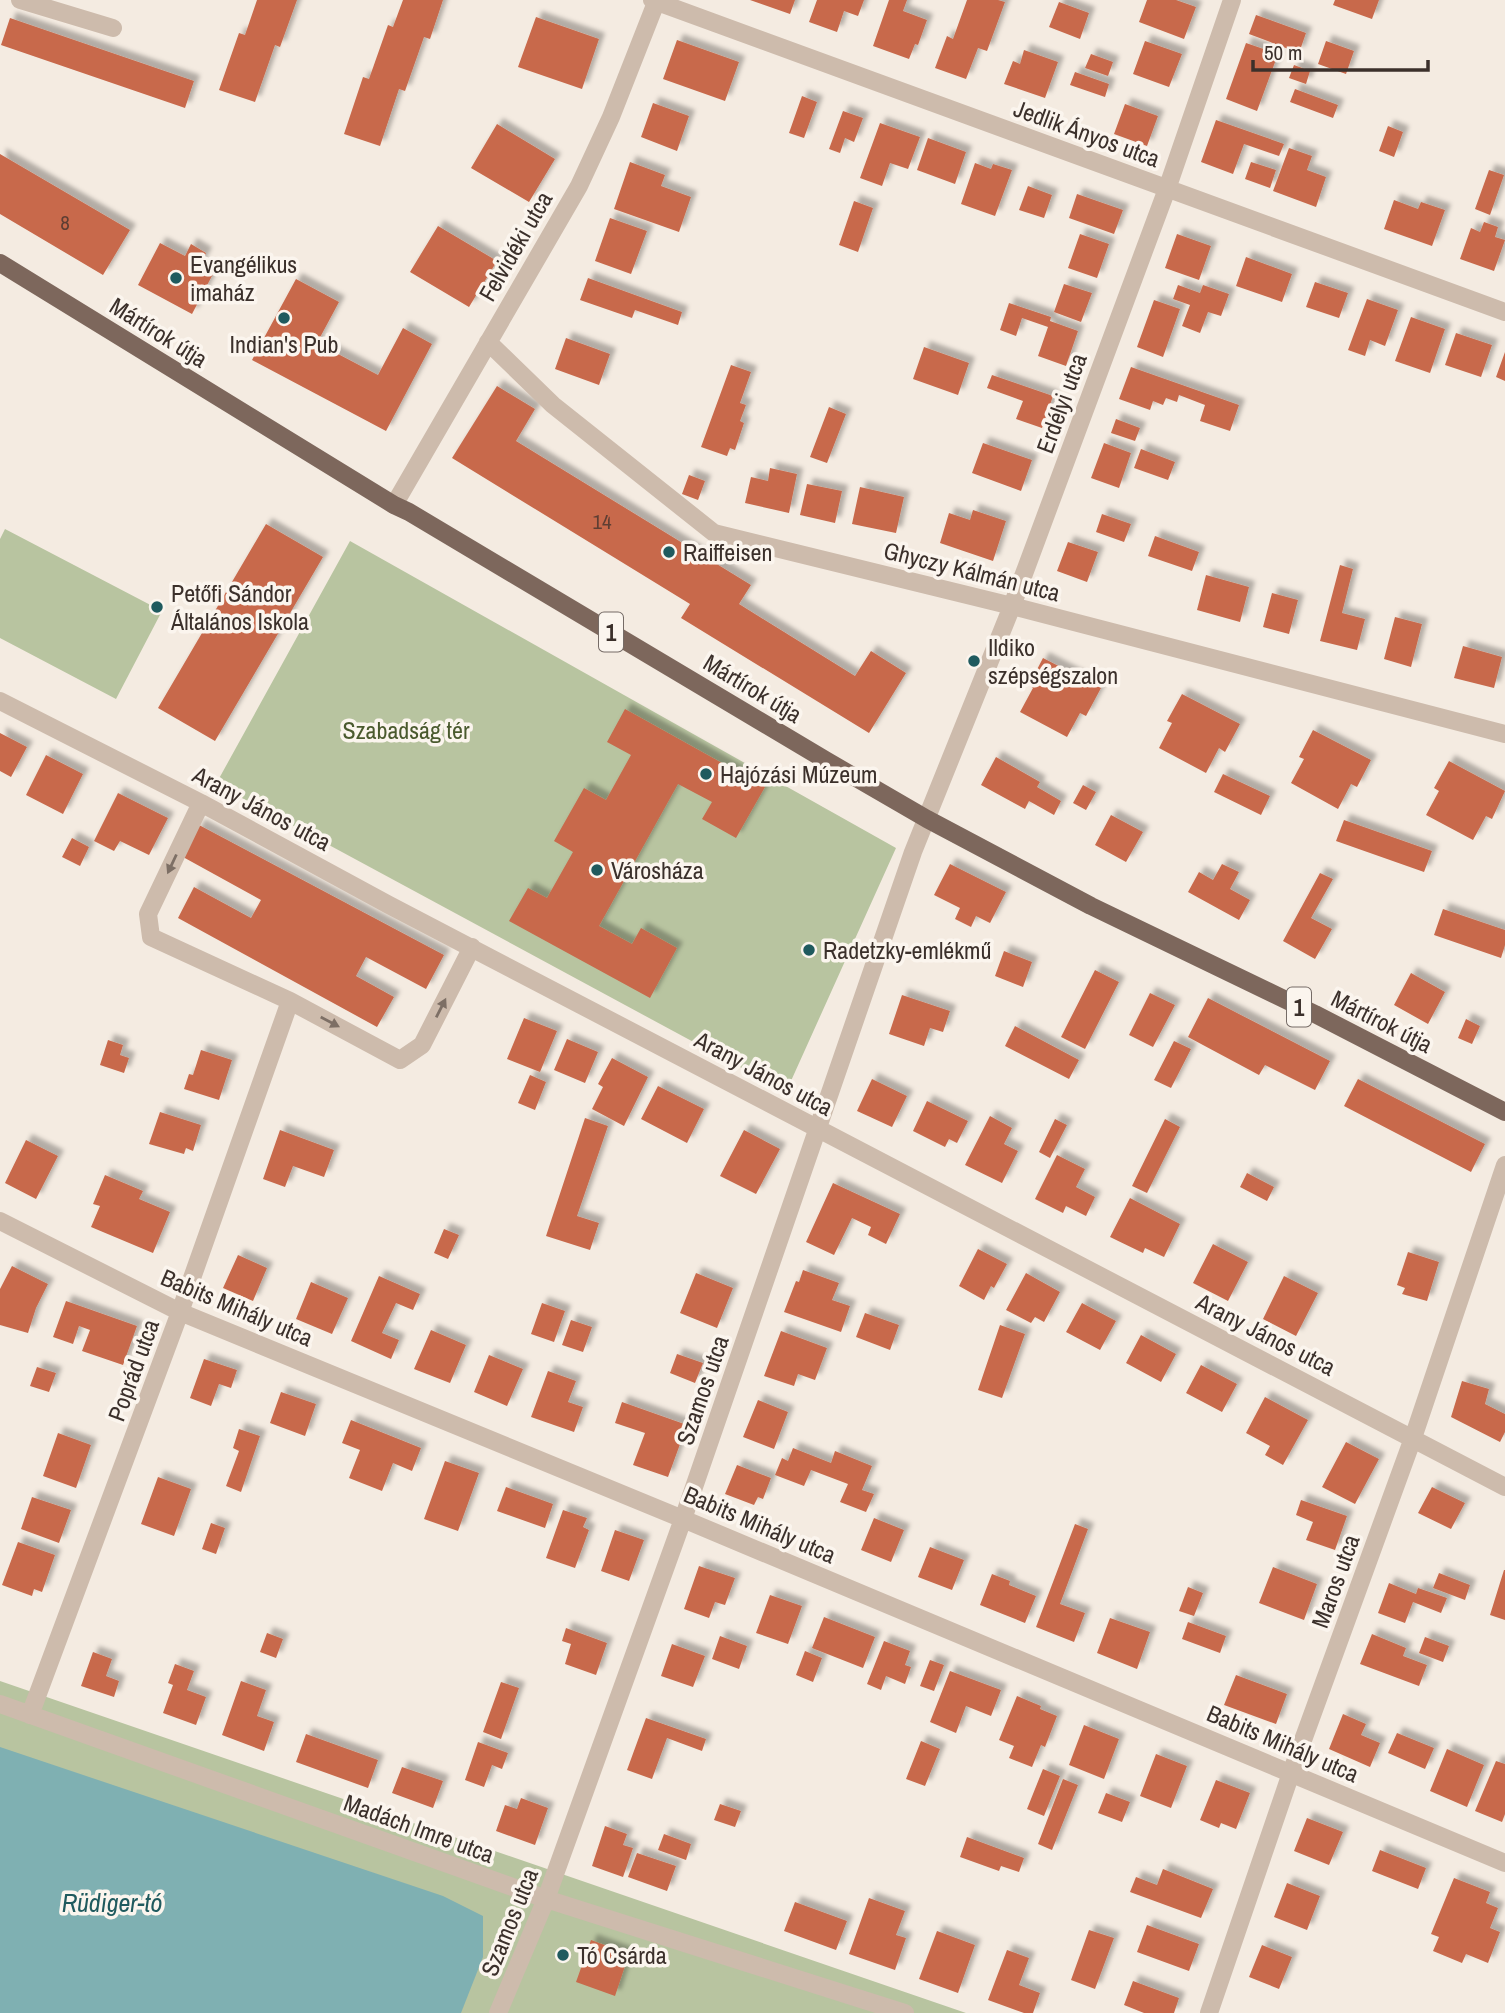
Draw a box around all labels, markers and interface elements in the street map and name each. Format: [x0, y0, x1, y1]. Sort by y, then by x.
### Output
scale bar [1253, 28, 1428, 72]
text: 50 m [1264, 38, 1302, 67]
street label: Jedlik Ányos utca [1010, 92, 1164, 174]
street label: Felvidéki utca [471, 185, 559, 307]
house number: 8 [60, 208, 70, 237]
place label: Evangélikus imaház [190, 248, 297, 308]
marker: Evangélikus imaház [168, 270, 184, 286]
street label: Mártírok útja [104, 289, 214, 375]
marker: Indian's Pub [276, 310, 292, 326]
place label: Indian's Pub [230, 328, 338, 360]
street label: Erdélyi utca [1028, 349, 1094, 457]
house number: 14 [592, 507, 612, 536]
street label: Ghyczy Kálmán utca [881, 534, 1063, 608]
place label: Raiffeisen [683, 536, 772, 568]
marker: Raiffeisen [661, 544, 677, 560]
place label: Petőfi Sándor Általános Iskola [170, 577, 309, 637]
marker: Petőfi Sándor Általános Iskola [149, 599, 165, 615]
road number: 1 [599, 612, 623, 652]
place label: Ildiko szépségszalon [988, 631, 1118, 691]
street label: Mártírok útja [698, 646, 808, 730]
marker: Ildiko szépségszalon [966, 653, 982, 669]
park label: Szabadság tér [343, 714, 470, 746]
street label: Arany János utca [186, 758, 337, 858]
place label: Hajózási Múzeum [720, 758, 878, 790]
marker: Hajózási Múzeum [698, 766, 714, 782]
one-way arrow [166, 854, 177, 875]
place label: Városháza [611, 854, 704, 886]
marker: Városháza [589, 862, 605, 878]
place label: Radetzky-emlékmű [823, 934, 991, 966]
marker: Radetzky-emlékmű [801, 942, 817, 958]
street label: Mártírok útja [1326, 982, 1438, 1060]
road number: 1 [1287, 988, 1311, 1026]
one-way arrow [435, 998, 446, 1018]
one-way arrow [320, 1017, 340, 1028]
street label: Arany János utca [688, 1023, 839, 1123]
street label: Babits Mihály utca [156, 1261, 318, 1353]
street label: Arany János utca [1190, 1285, 1341, 1383]
street label: Poprád utca [100, 1315, 166, 1425]
street label: Szamos utca [668, 1331, 736, 1449]
street label: Babits Mihály utca [679, 1478, 841, 1570]
street label: Maros utca [1303, 1530, 1367, 1632]
street label: Babits Mihály utca [1202, 1697, 1364, 1789]
street label: Madách Imre utca [340, 1786, 499, 1870]
street label: Szamos utca [473, 1863, 545, 1981]
water label: Rüdiger-tó [62, 1885, 162, 1920]
place label: Tó Csárda [577, 1939, 667, 1971]
marker: Tó Csárda [555, 1947, 571, 1963]

